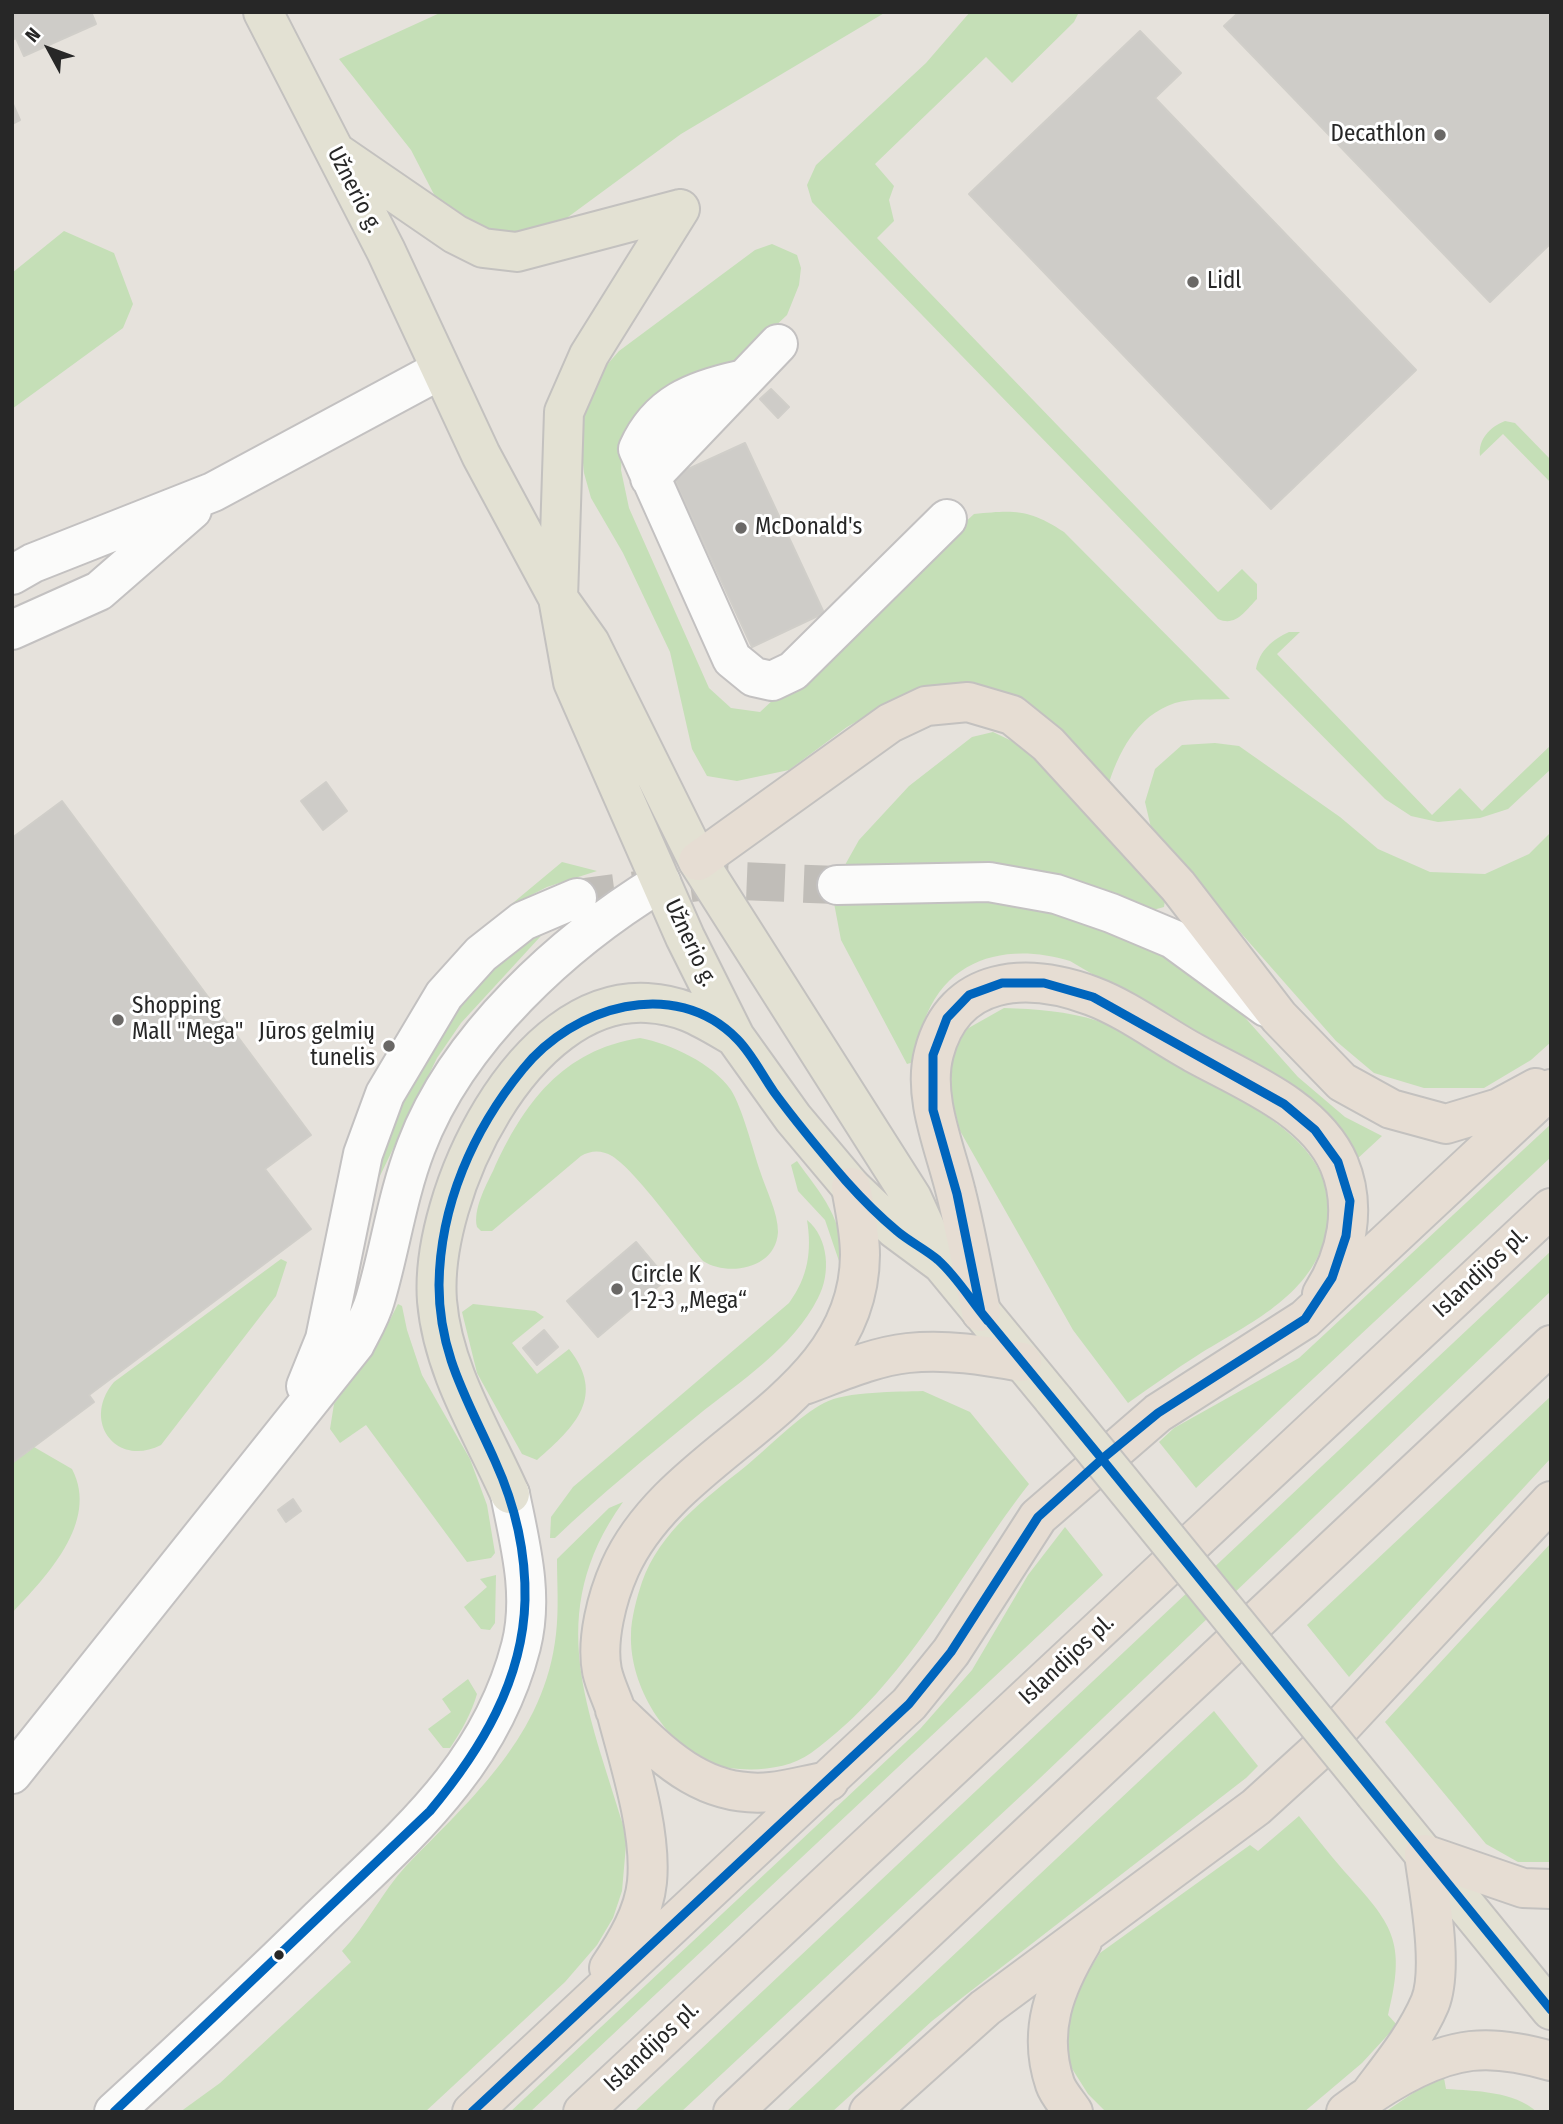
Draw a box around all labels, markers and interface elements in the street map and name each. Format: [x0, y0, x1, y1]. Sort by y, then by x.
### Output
north arrow [14, 14, 84, 84]
text: N [20, 23, 45, 47]
place label: Decathlon [1331, 121, 1426, 149]
marker: Decathlon [1432, 127, 1448, 143]
street label: Užnerio g. [321, 142, 387, 238]
place label: Lidl [1207, 268, 1241, 296]
marker: Lidl [1185, 274, 1201, 290]
place label: McDonald's [755, 514, 862, 542]
marker: McDonald's [733, 520, 749, 536]
street label: Užnerio g. [658, 895, 722, 991]
place label: Shopping Mall "Mega" [132, 993, 243, 1047]
marker: Shopping Mall "Mega" [110, 1012, 126, 1028]
place label: Jūros gelmių tunelis [259, 1019, 375, 1073]
marker: Jūros gelmių tunelis [381, 1038, 397, 1054]
street label: Islandijos pl. [1428, 1222, 1534, 1324]
place label: Circle K 1-2-3 „Mega“ [631, 1262, 747, 1316]
marker: Circle K 1-2-3 „Mega“ [609, 1281, 625, 1297]
street label: Islandijos pl. [1014, 1609, 1120, 1711]
unlabelled marker [272, 1948, 286, 1962]
street label: Islandijos pl. [599, 1996, 705, 2098]

